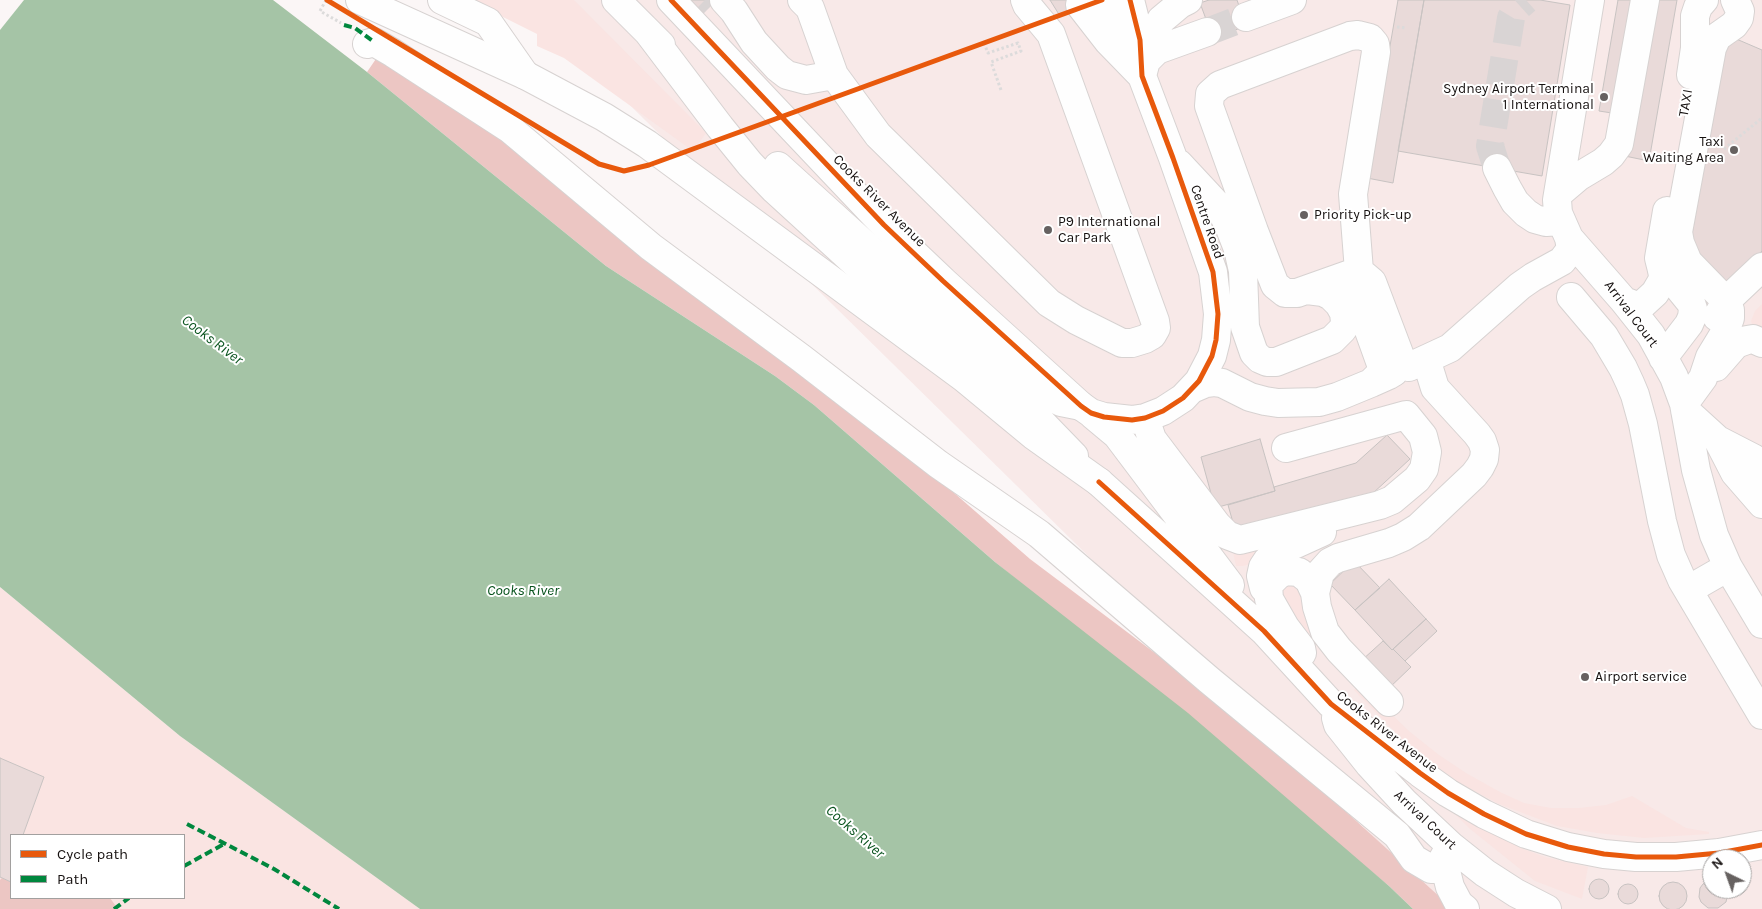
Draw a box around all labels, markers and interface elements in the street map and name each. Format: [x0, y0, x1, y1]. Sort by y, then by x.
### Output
place label: Sydney Airport Terminal 1 International [1443, 81, 1594, 114]
street label: TAXI [1675, 88, 1697, 118]
marker: Sydney Airport Terminal 1 International [1598, 91, 1610, 103]
place label: Taxi Waiting Area [1643, 134, 1724, 166]
marker: Taxi Waiting Area [1728, 144, 1740, 156]
street label: Cooks River Avenue [829, 151, 929, 251]
street label: Centre Road [1186, 183, 1228, 261]
place label: Priority Pick-up [1314, 207, 1412, 223]
marker: Priority Pick-up [1298, 209, 1310, 221]
place label: P9 International Car Park [1058, 214, 1160, 246]
marker: P9 International Car Park [1042, 224, 1054, 236]
street label: Arrival Court [1600, 277, 1662, 351]
water label: Cooks River [178, 311, 246, 369]
water label: Cooks River [487, 582, 559, 600]
place label: Airport service [1595, 669, 1687, 685]
marker: Airport service [1579, 671, 1591, 683]
street label: Cooks River Avenue [1333, 687, 1441, 777]
street label: Arrival Court [1390, 787, 1460, 853]
water label: Cooks River [822, 802, 888, 862]
legend [10, 834, 185, 899]
text: Cycle path [57, 845, 128, 863]
north arrow [1702, 849, 1752, 899]
text: N [1708, 854, 1727, 873]
text: Path [57, 870, 88, 888]

